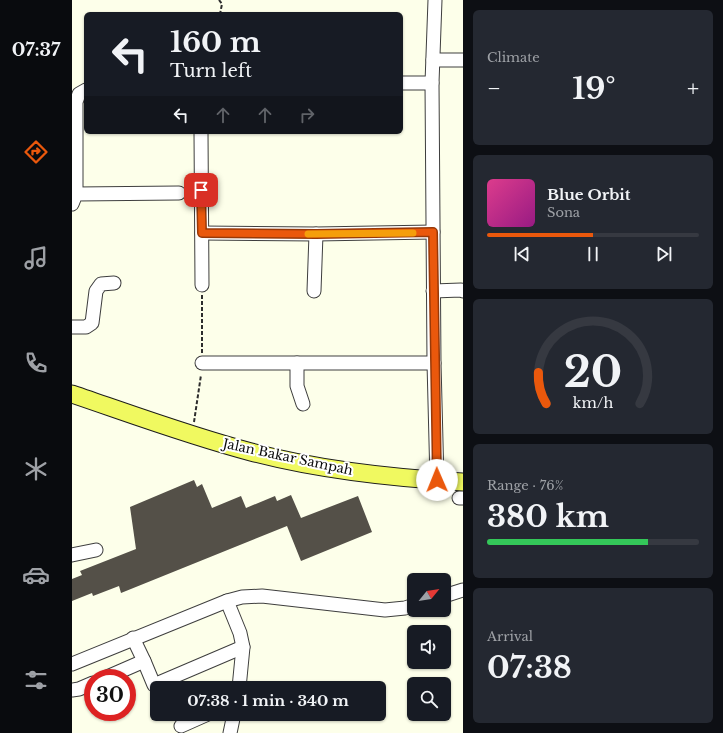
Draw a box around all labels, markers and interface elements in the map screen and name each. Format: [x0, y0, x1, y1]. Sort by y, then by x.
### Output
text: 160 m [170, 25, 261, 60]
icon: left [104, 28, 156, 80]
text: 07:37 [12, 39, 60, 61]
text: Climate [487, 49, 540, 66]
text: Turn left [170, 60, 252, 82]
text: 19° [572, 70, 616, 107]
text: − [487, 75, 501, 102]
text: + [687, 75, 699, 102]
icon: left [170, 104, 192, 126]
icon: ahead [212, 104, 234, 126]
icon: ahead [254, 104, 276, 126]
icon: right [296, 104, 318, 126]
icon: directions [22, 138, 50, 166]
pin [184, 173, 218, 207]
icon: arrive [190, 179, 212, 201]
text: Blue Orbit [547, 185, 630, 204]
text: Sona [547, 204, 580, 221]
icon: previous [511, 243, 533, 265]
icon: pause [582, 243, 604, 265]
icon: next [653, 243, 675, 265]
icon: music [22, 244, 50, 272]
text: 20 [564, 347, 622, 398]
icon: phone [22, 349, 50, 377]
text: km/h [573, 394, 613, 412]
street label: Jalan Bakar Sampah [219, 434, 355, 479]
icon: climate [22, 455, 50, 483]
position arrow [416, 459, 458, 501]
text: Range · 76% [487, 477, 563, 494]
text: 380 km [487, 498, 609, 535]
icon: car [22, 561, 50, 589]
north arrow [407, 573, 451, 617]
map controls [407, 573, 451, 721]
button: sound [407, 625, 451, 669]
text: Arrival [487, 628, 533, 645]
text: 07:38 [487, 649, 572, 686]
icon: filters [22, 666, 50, 694]
speed limit sign: 30 [84, 669, 136, 721]
button: search [407, 677, 451, 721]
text: 07:38 · 1 min · 340 m [187, 691, 349, 710]

